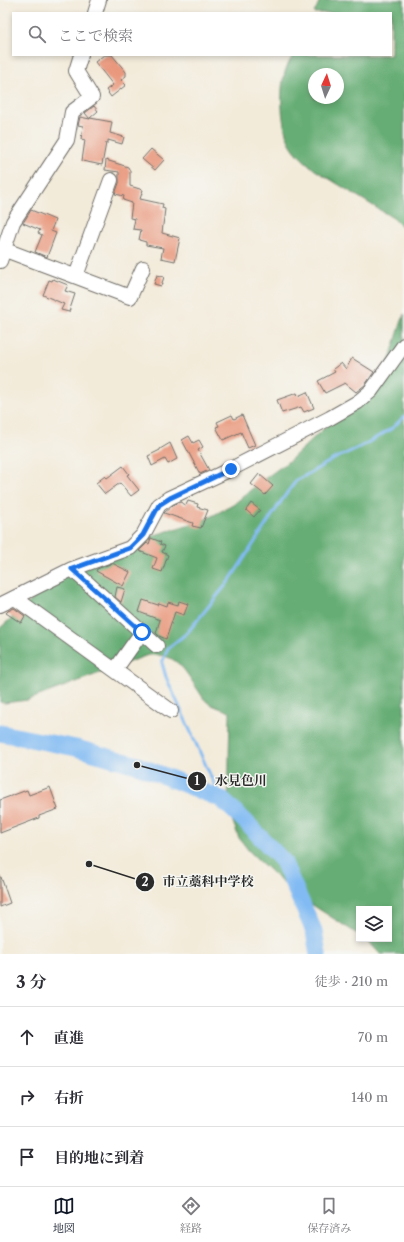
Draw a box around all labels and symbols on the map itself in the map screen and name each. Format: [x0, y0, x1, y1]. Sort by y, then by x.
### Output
north arrow [308, 68, 344, 104]
route end [222, 460, 240, 478]
route start [133, 623, 151, 641]
callout: 水見色川 [187, 768, 275, 793]
text: 水見色川 [215, 772, 267, 788]
text: 1 [194, 773, 200, 788]
callout: 市立藁科中学校 [135, 869, 262, 894]
text: 市立藁科中学校 [162, 873, 254, 889]
text: 2 [141, 874, 149, 889]

